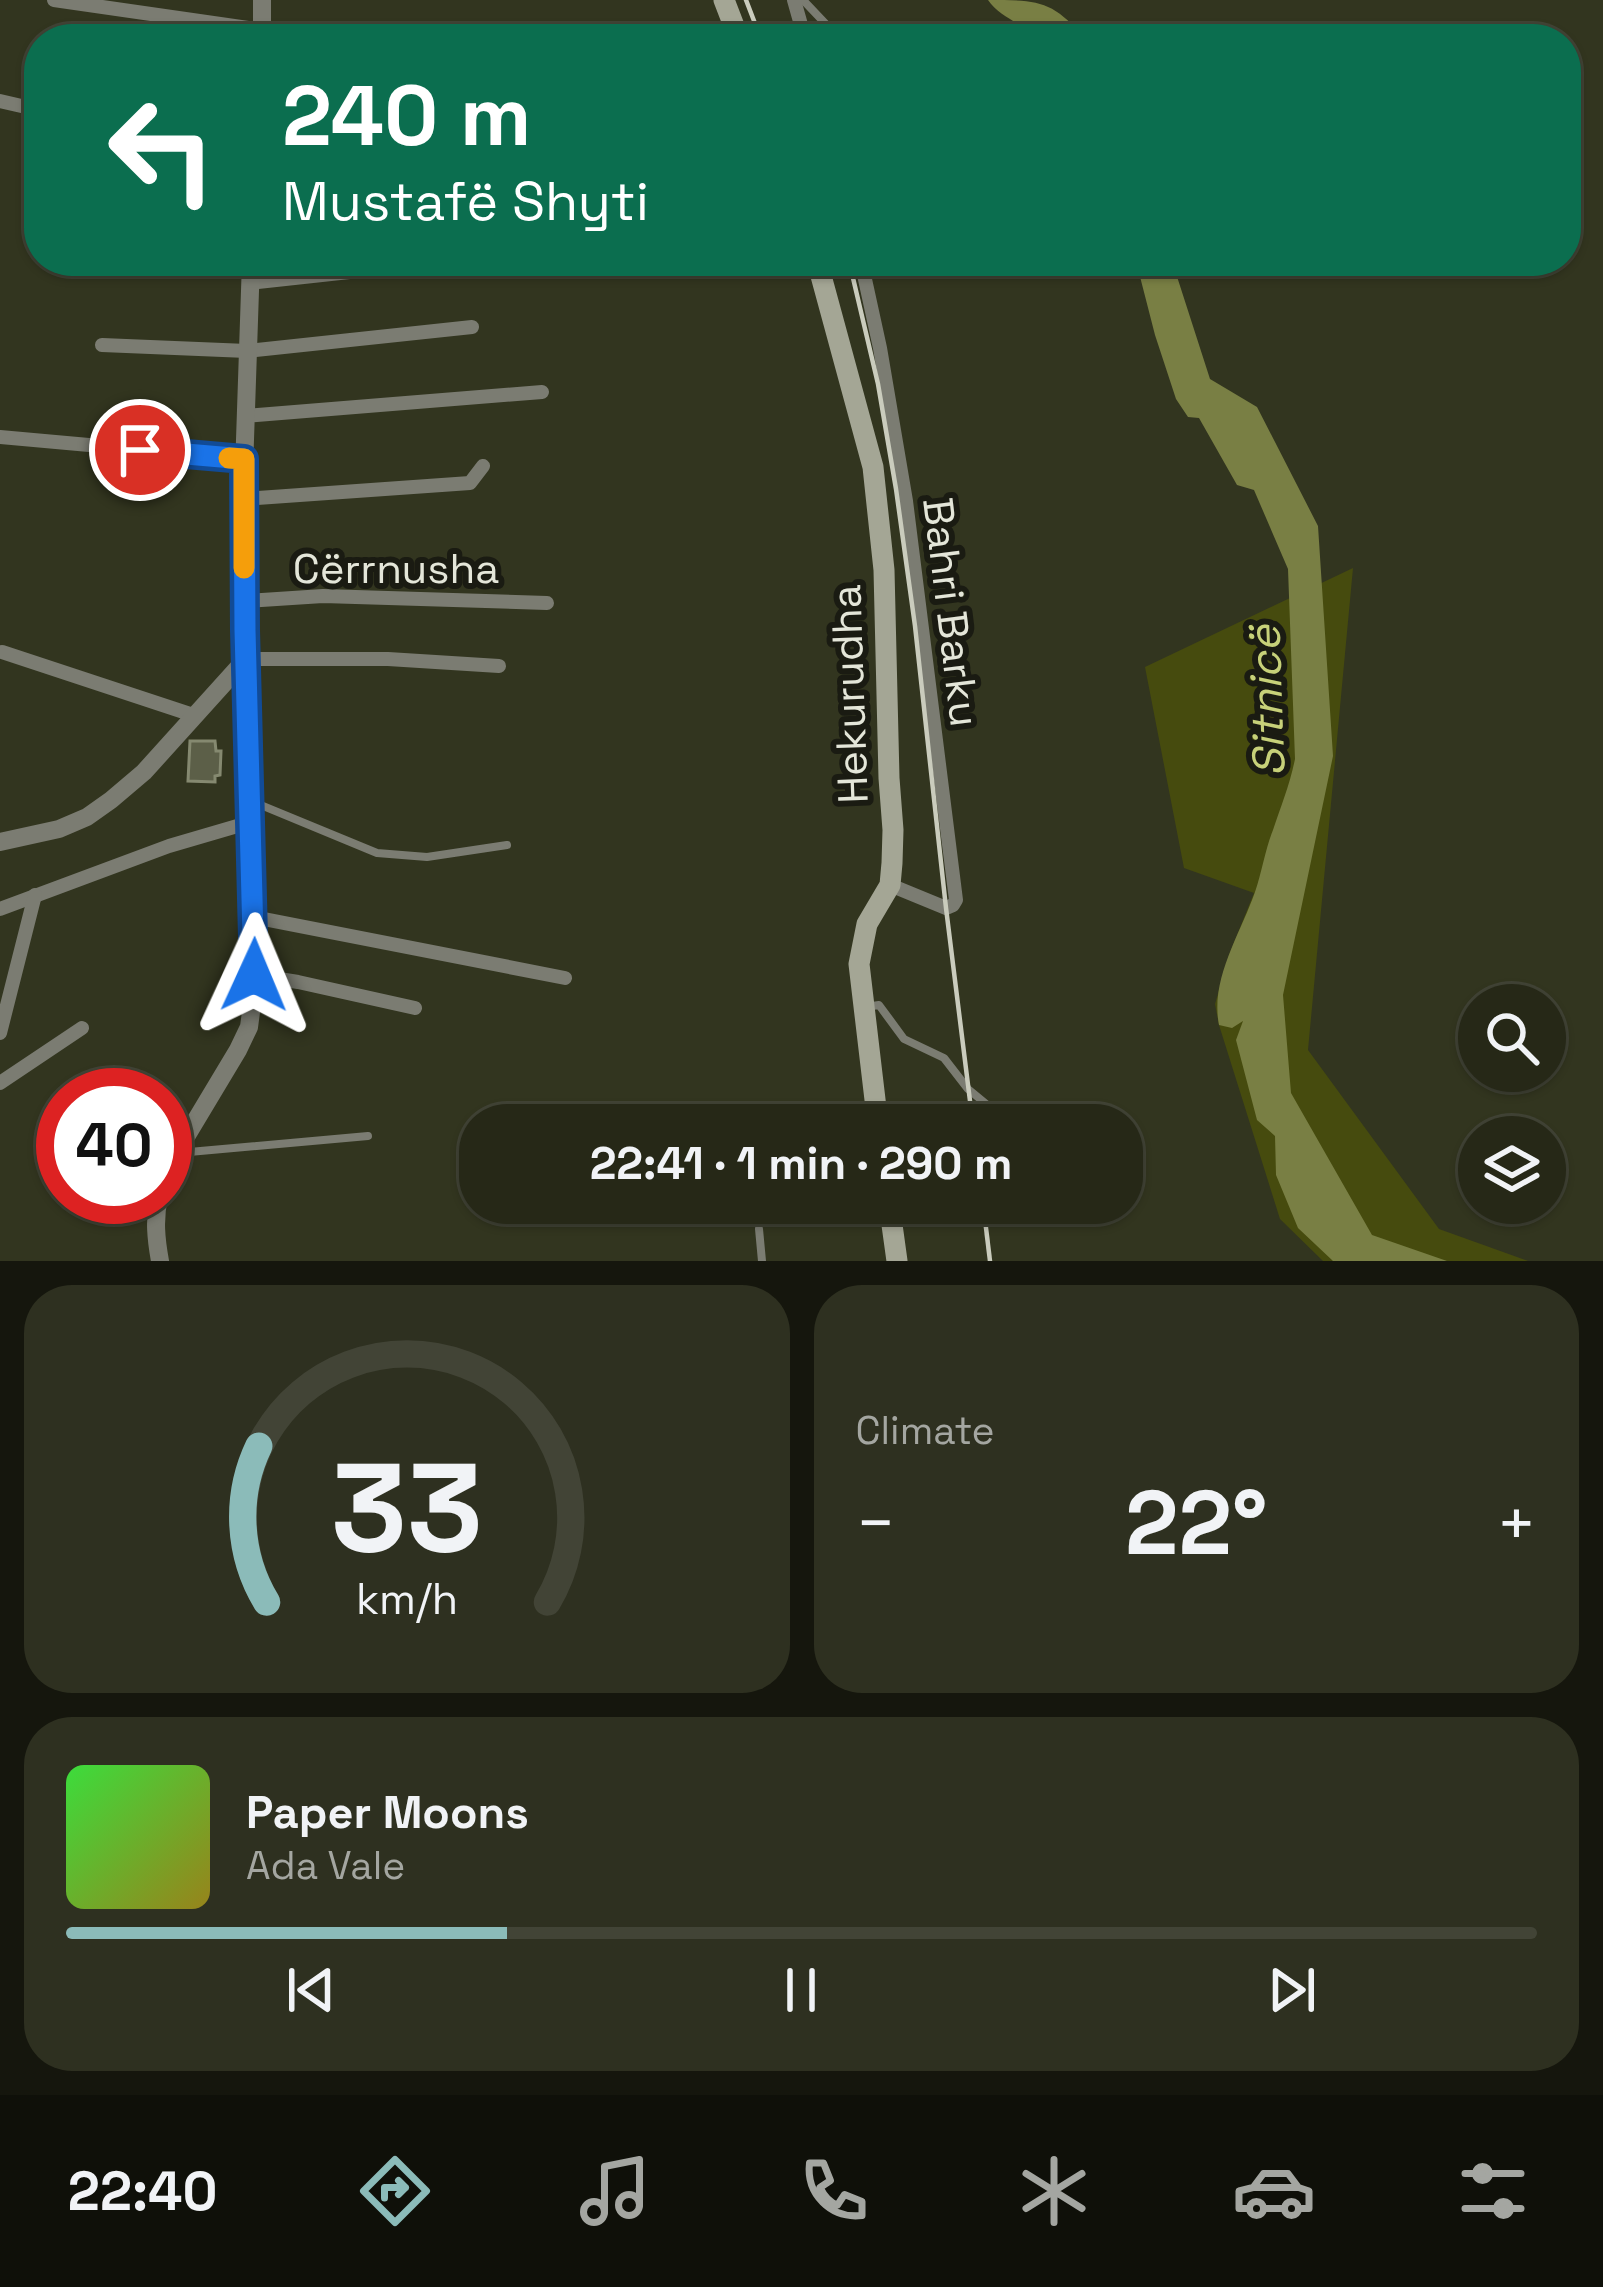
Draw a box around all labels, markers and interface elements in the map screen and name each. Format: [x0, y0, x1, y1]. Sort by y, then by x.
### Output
text: 240 m [282, 62, 531, 170]
icon: left [84, 72, 240, 228]
text: Mustafë Shyti [282, 167, 649, 236]
pin [89, 399, 191, 501]
icon: arrive [107, 417, 173, 483]
street label: Bahri Barku [911, 494, 992, 730]
street label: Cërrnusha [293, 542, 499, 595]
street label: Hekurudha [819, 584, 880, 804]
water label: Sitnicë [1235, 623, 1298, 778]
position arrow [191, 912, 317, 1038]
map controls [1458, 984, 1566, 1224]
button: search [1458, 984, 1566, 1092]
speed limit sign: 40 [36, 1068, 192, 1224]
button: layers [1458, 1116, 1566, 1224]
text: 22:41 · 1 min · 290 m [590, 1135, 1012, 1192]
text: Climate [856, 1406, 995, 1455]
text: 33 [331, 1428, 483, 1587]
text: 22° [1125, 1465, 1267, 1580]
text: − [856, 1481, 896, 1565]
text: + [1496, 1481, 1537, 1565]
text: km/h [356, 1572, 458, 1627]
text: Paper Moons [246, 1784, 529, 1841]
text: Ada Vale [246, 1841, 405, 1890]
icon: previous [278, 1957, 344, 2023]
icon: pause [768, 1957, 834, 2023]
icon: next [1259, 1957, 1325, 2023]
icon: directions [353, 2149, 437, 2233]
icon: music [573, 2149, 657, 2233]
icon: phone [792, 2149, 876, 2233]
icon: climate [1012, 2149, 1096, 2233]
icon: car [1232, 2149, 1316, 2233]
icon: filters [1451, 2149, 1535, 2233]
text: 22:40 [68, 2157, 217, 2226]

